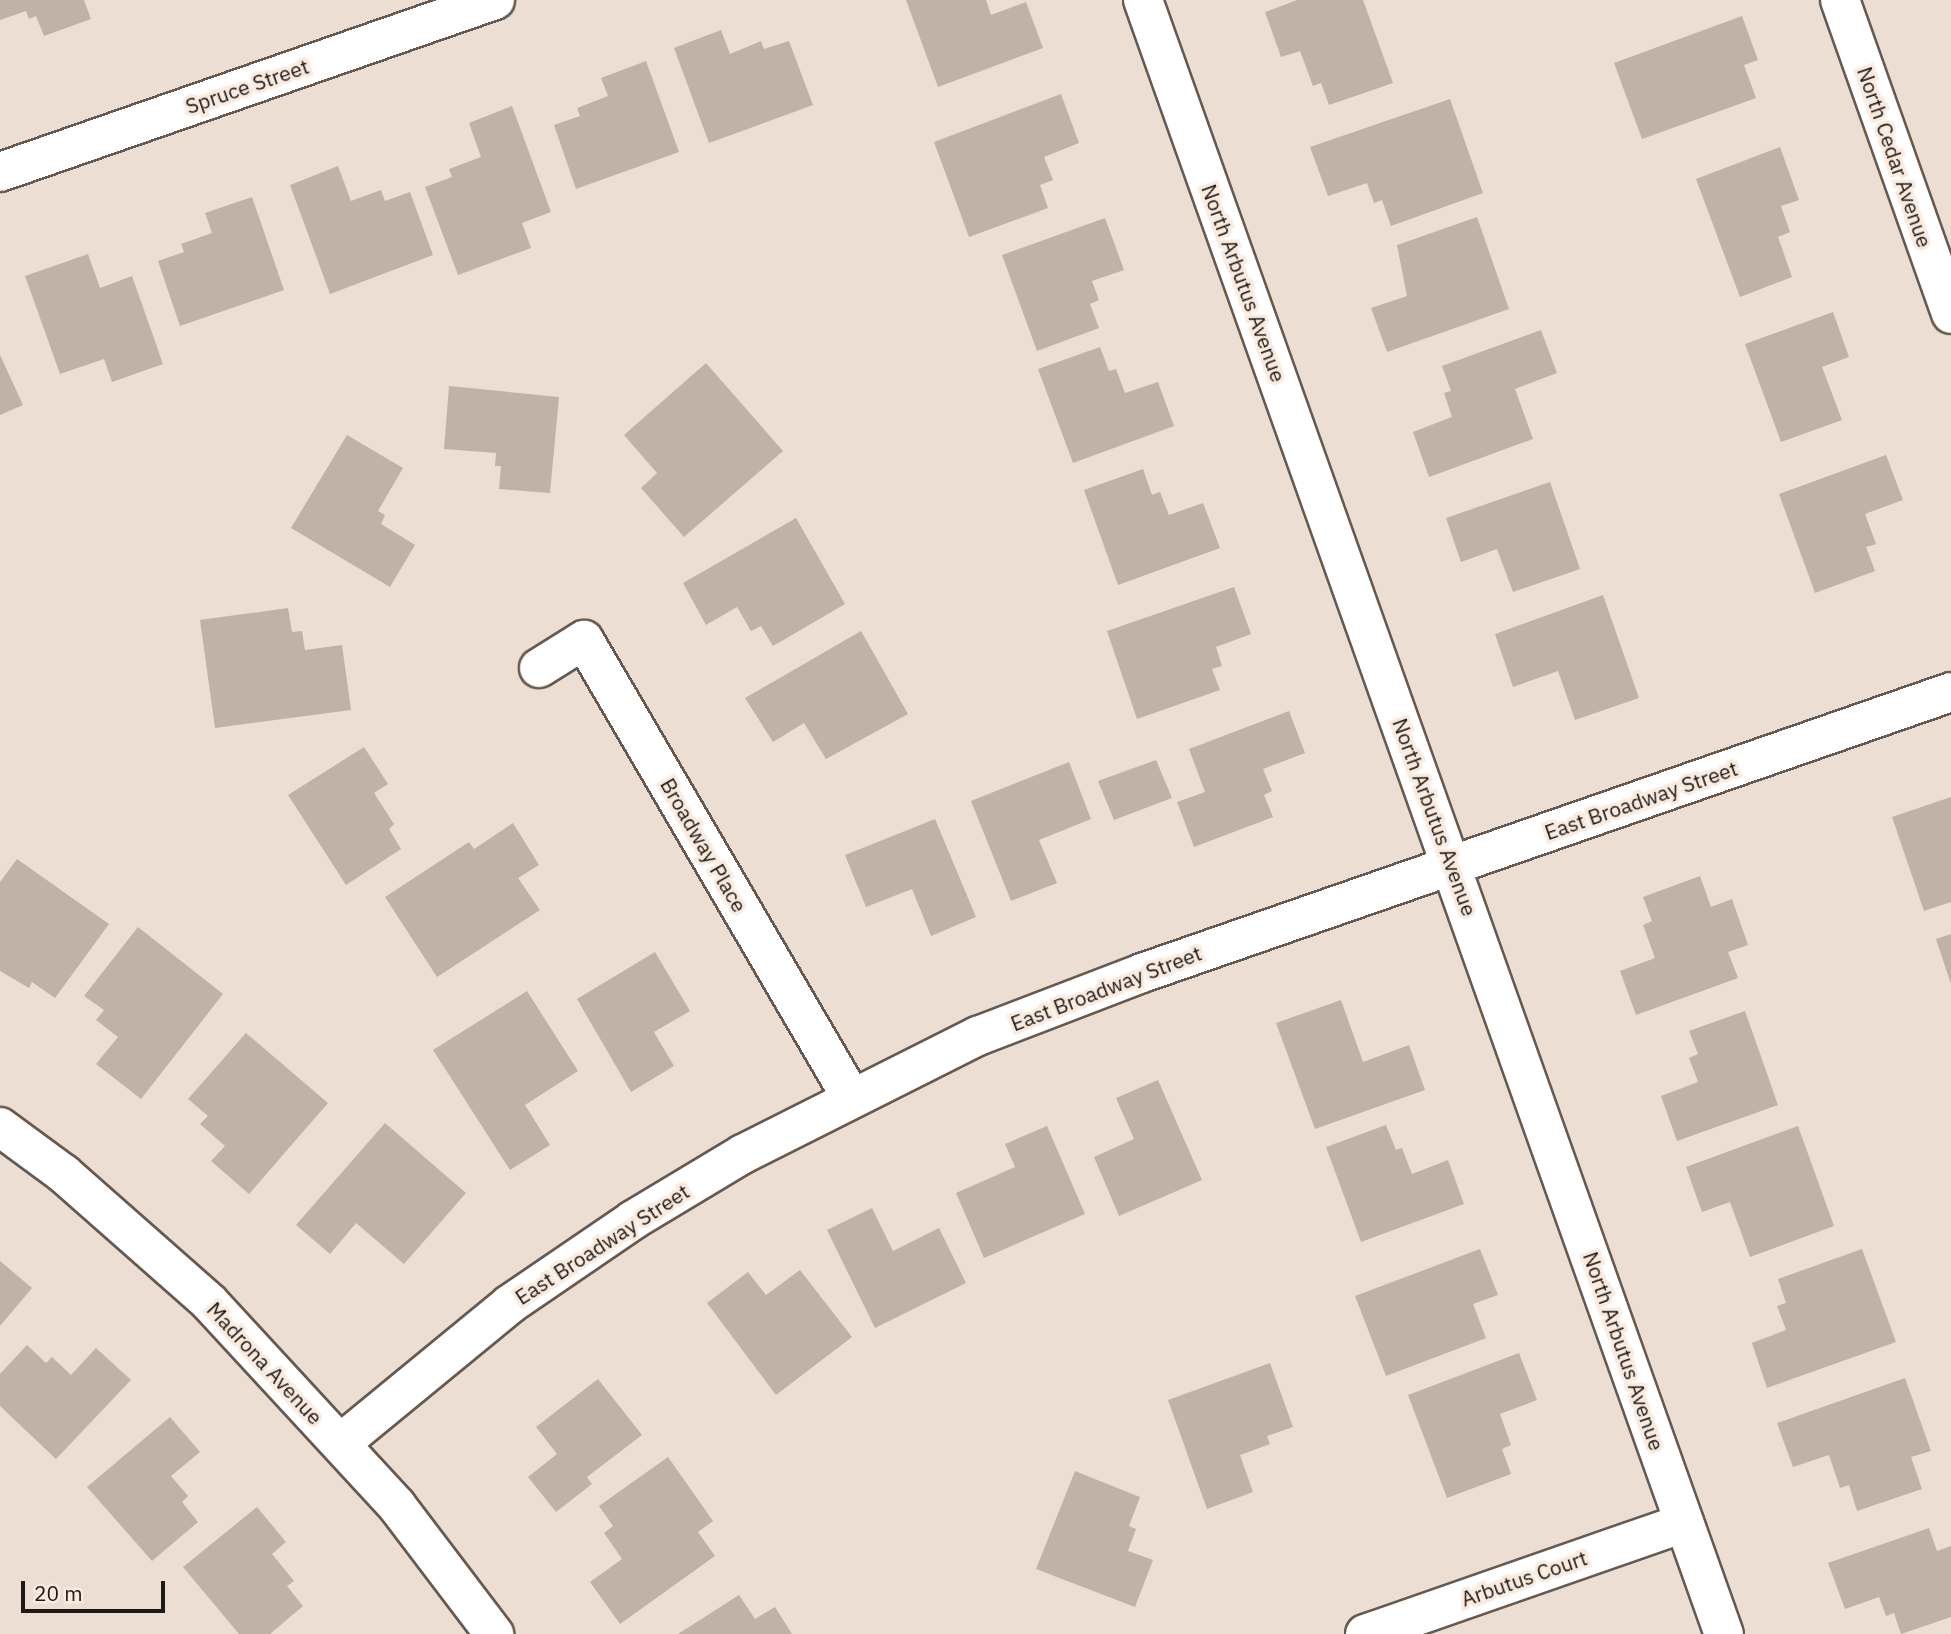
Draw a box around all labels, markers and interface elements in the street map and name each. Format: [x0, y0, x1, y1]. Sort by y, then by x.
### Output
street label: Spruce Street [182, 53, 312, 119]
street label: North Cedar Avenue [1852, 63, 1938, 251]
street label: North Arbutus Avenue [1196, 181, 1292, 385]
street label: North Arbutus Avenue [1387, 715, 1483, 919]
street label: East Broadway Street [1541, 755, 1741, 845]
street label: Broadway Place [655, 774, 753, 916]
street label: East Broadway Street [1007, 940, 1205, 1036]
street label: East Broadway Street [510, 1178, 694, 1310]
street label: North Arbutus Avenue [1578, 1248, 1670, 1454]
street label: Madrona Avenue [202, 1297, 328, 1429]
street label: Arbutus Court [1458, 1545, 1590, 1611]
scale bar [24, 1568, 168, 1612]
text: 20 m [34, 1579, 83, 1607]

